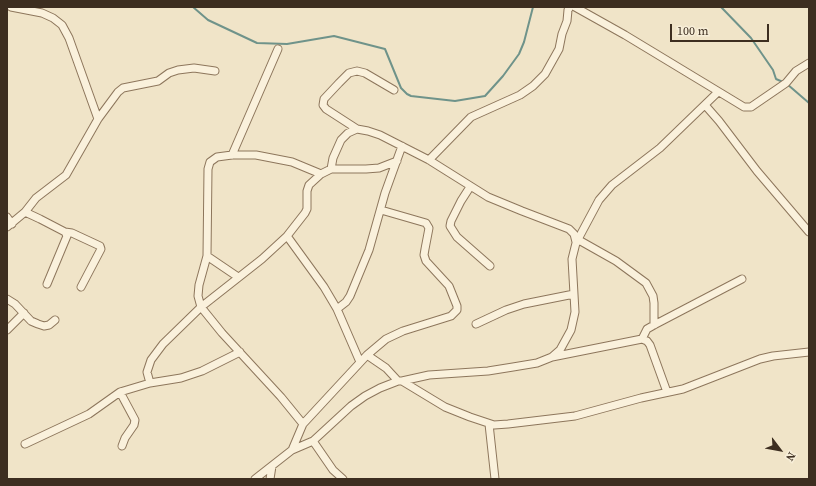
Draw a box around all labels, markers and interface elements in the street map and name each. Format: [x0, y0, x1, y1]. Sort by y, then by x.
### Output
scale bar [672, 16, 771, 42]
text: 100 m [677, 23, 709, 39]
north arrow [760, 430, 800, 470]
text: N [782, 449, 799, 464]

